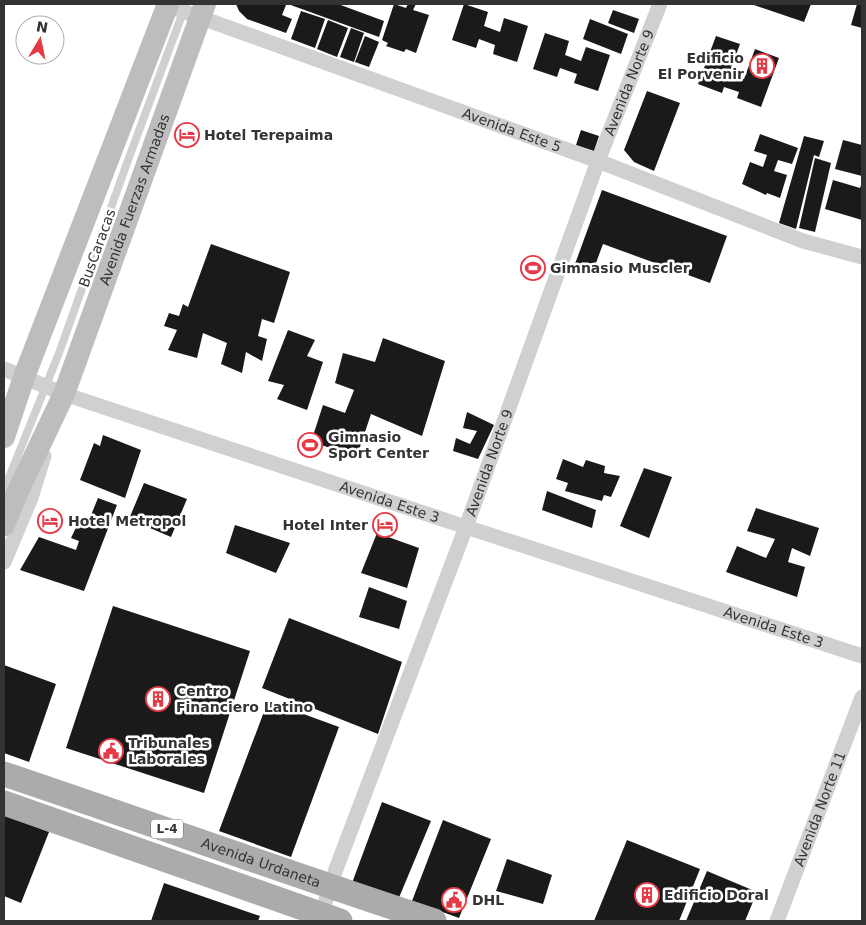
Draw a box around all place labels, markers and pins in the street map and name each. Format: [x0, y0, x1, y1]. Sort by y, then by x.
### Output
place label: Edificio El Porvenir [658, 50, 744, 82]
building icon: Edificio El Porvenir [749, 53, 775, 79]
hotel icon: Hotel Terepaima [174, 122, 200, 148]
place label: Hotel Terepaima [204, 127, 333, 143]
sports icon: Gimnasio Muscler [520, 255, 546, 281]
place label: Gimnasio Muscler [550, 260, 690, 276]
place label: Gimnasio Sport Center [328, 429, 429, 461]
sports icon: Gimnasio Sport Center [297, 432, 323, 458]
hotel icon: Hotel Metropol [37, 508, 63, 534]
hotel icon: Hotel Inter [372, 512, 398, 538]
place label: Hotel Metropol [68, 513, 186, 529]
place label: Hotel Inter [283, 517, 368, 533]
place label: Centro Financiero Latino [176, 683, 314, 715]
building icon: Centro Financiero Latino [145, 686, 171, 712]
place label: Tribunales Laborales [128, 735, 210, 767]
public building icon: Tribunales Laborales [98, 738, 124, 764]
building icon: Edificio Doral [634, 882, 660, 908]
public building icon: DHL [441, 887, 467, 913]
place label: Edificio Doral [664, 887, 769, 903]
place label: DHL [472, 892, 504, 908]

